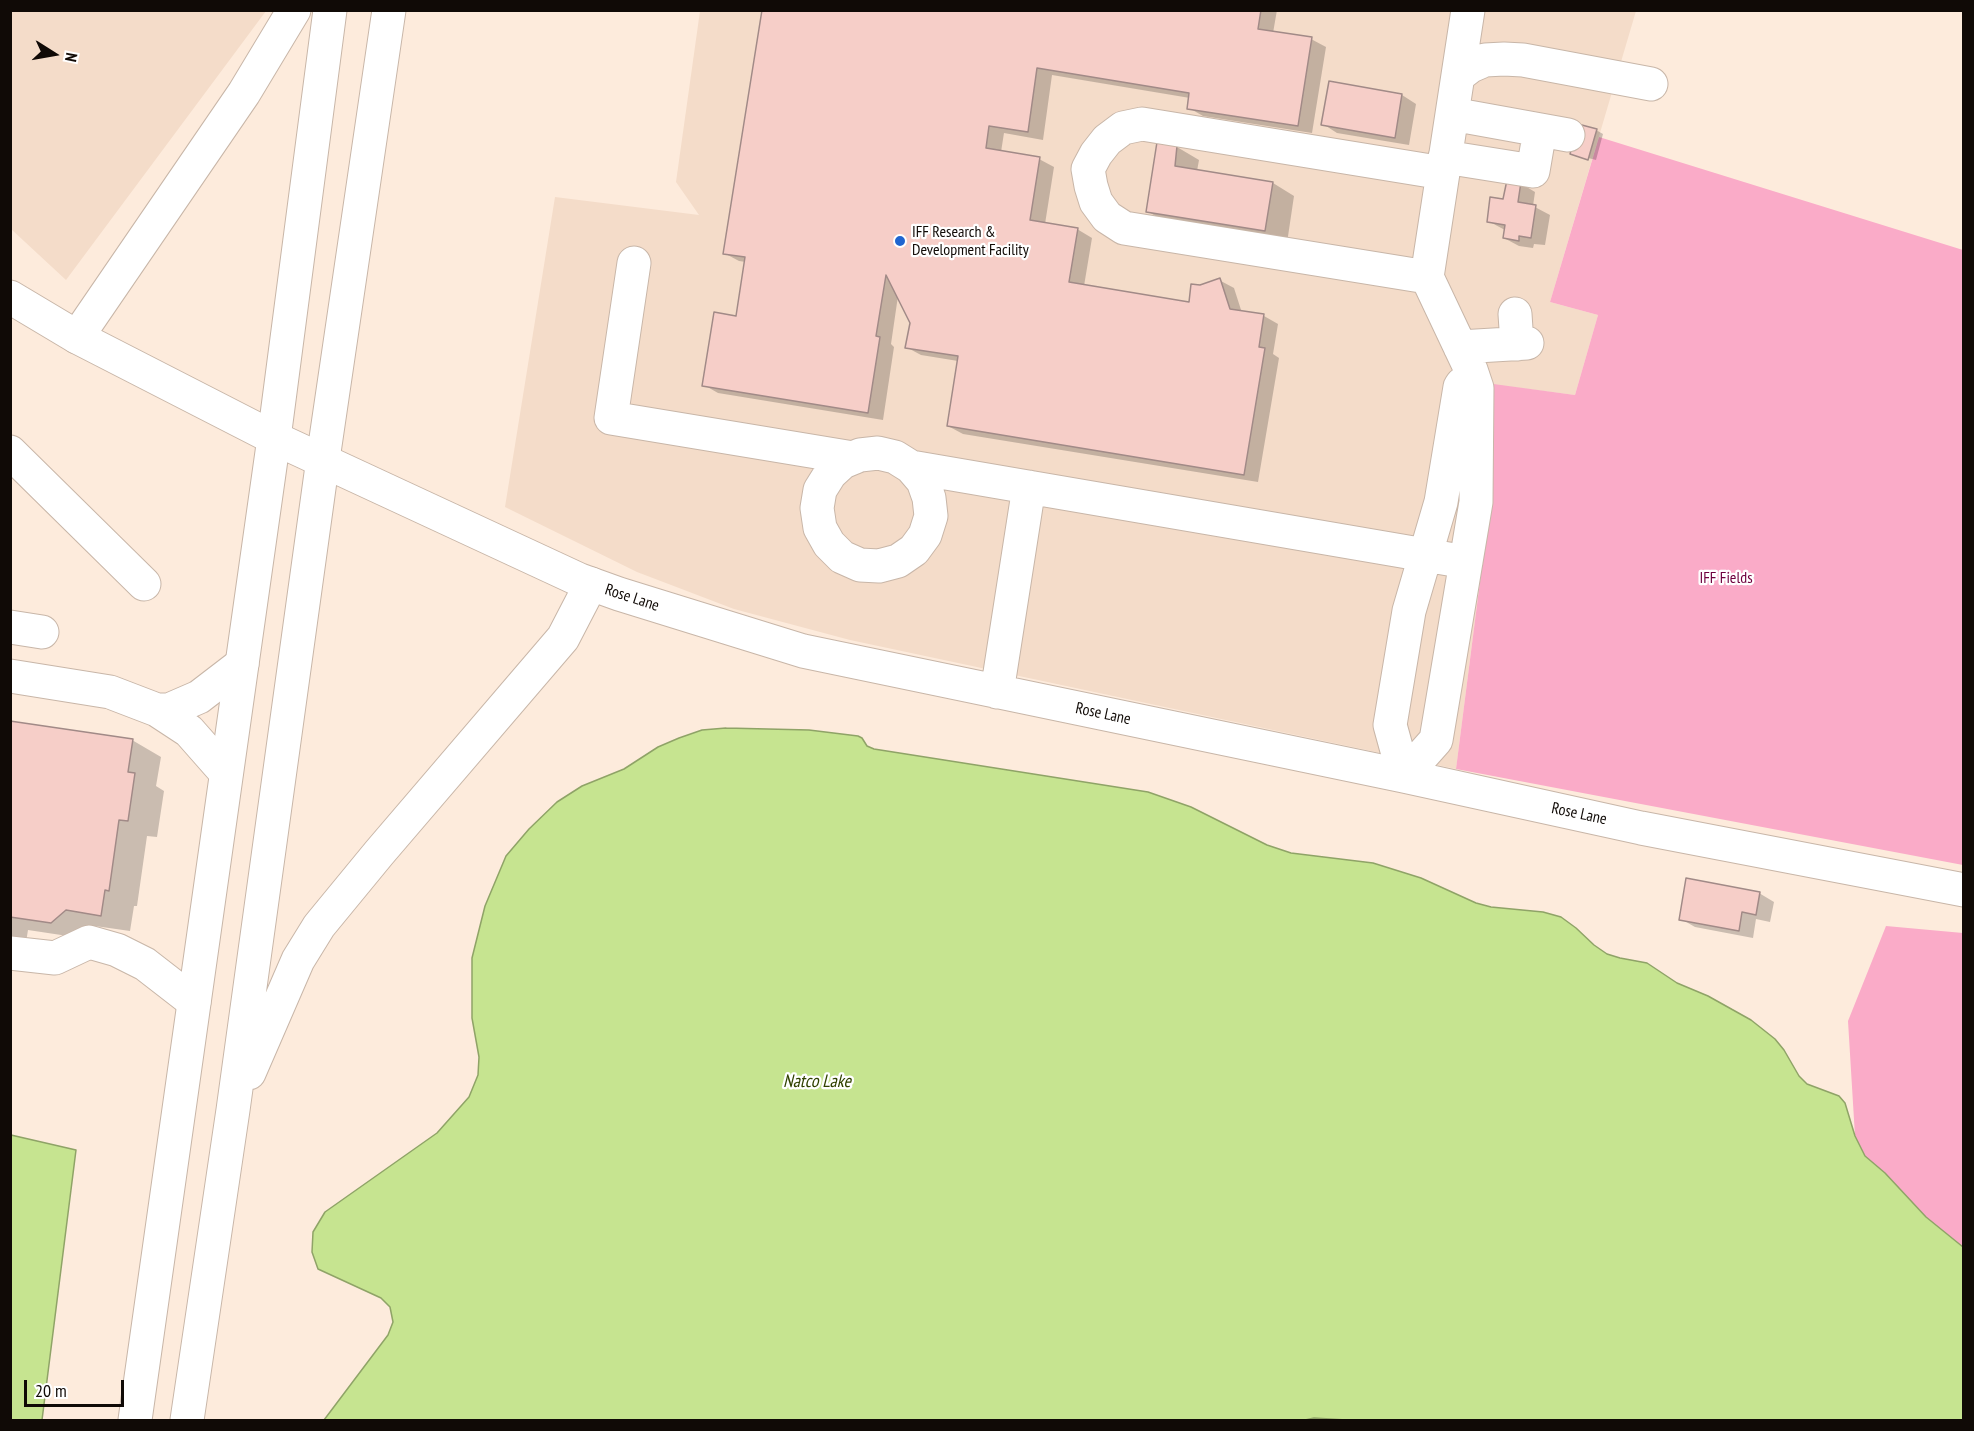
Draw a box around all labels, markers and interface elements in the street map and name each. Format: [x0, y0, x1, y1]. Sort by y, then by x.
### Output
north arrow [24, 24, 84, 84]
text: N [61, 51, 82, 64]
place label: IFF Research & Development Facility [912, 222, 1029, 260]
marker: IFF Research & Development Facility [893, 234, 907, 248]
park label: IFF Fields [1699, 568, 1753, 588]
street label: Rose Lane [602, 580, 662, 616]
street label: Rose Lane [1074, 699, 1132, 729]
street label: Rose Lane [1550, 799, 1608, 829]
water label: Natco Lake [783, 1071, 851, 1093]
scale bar [27, 1368, 128, 1406]
text: 20 m [35, 1379, 67, 1402]

